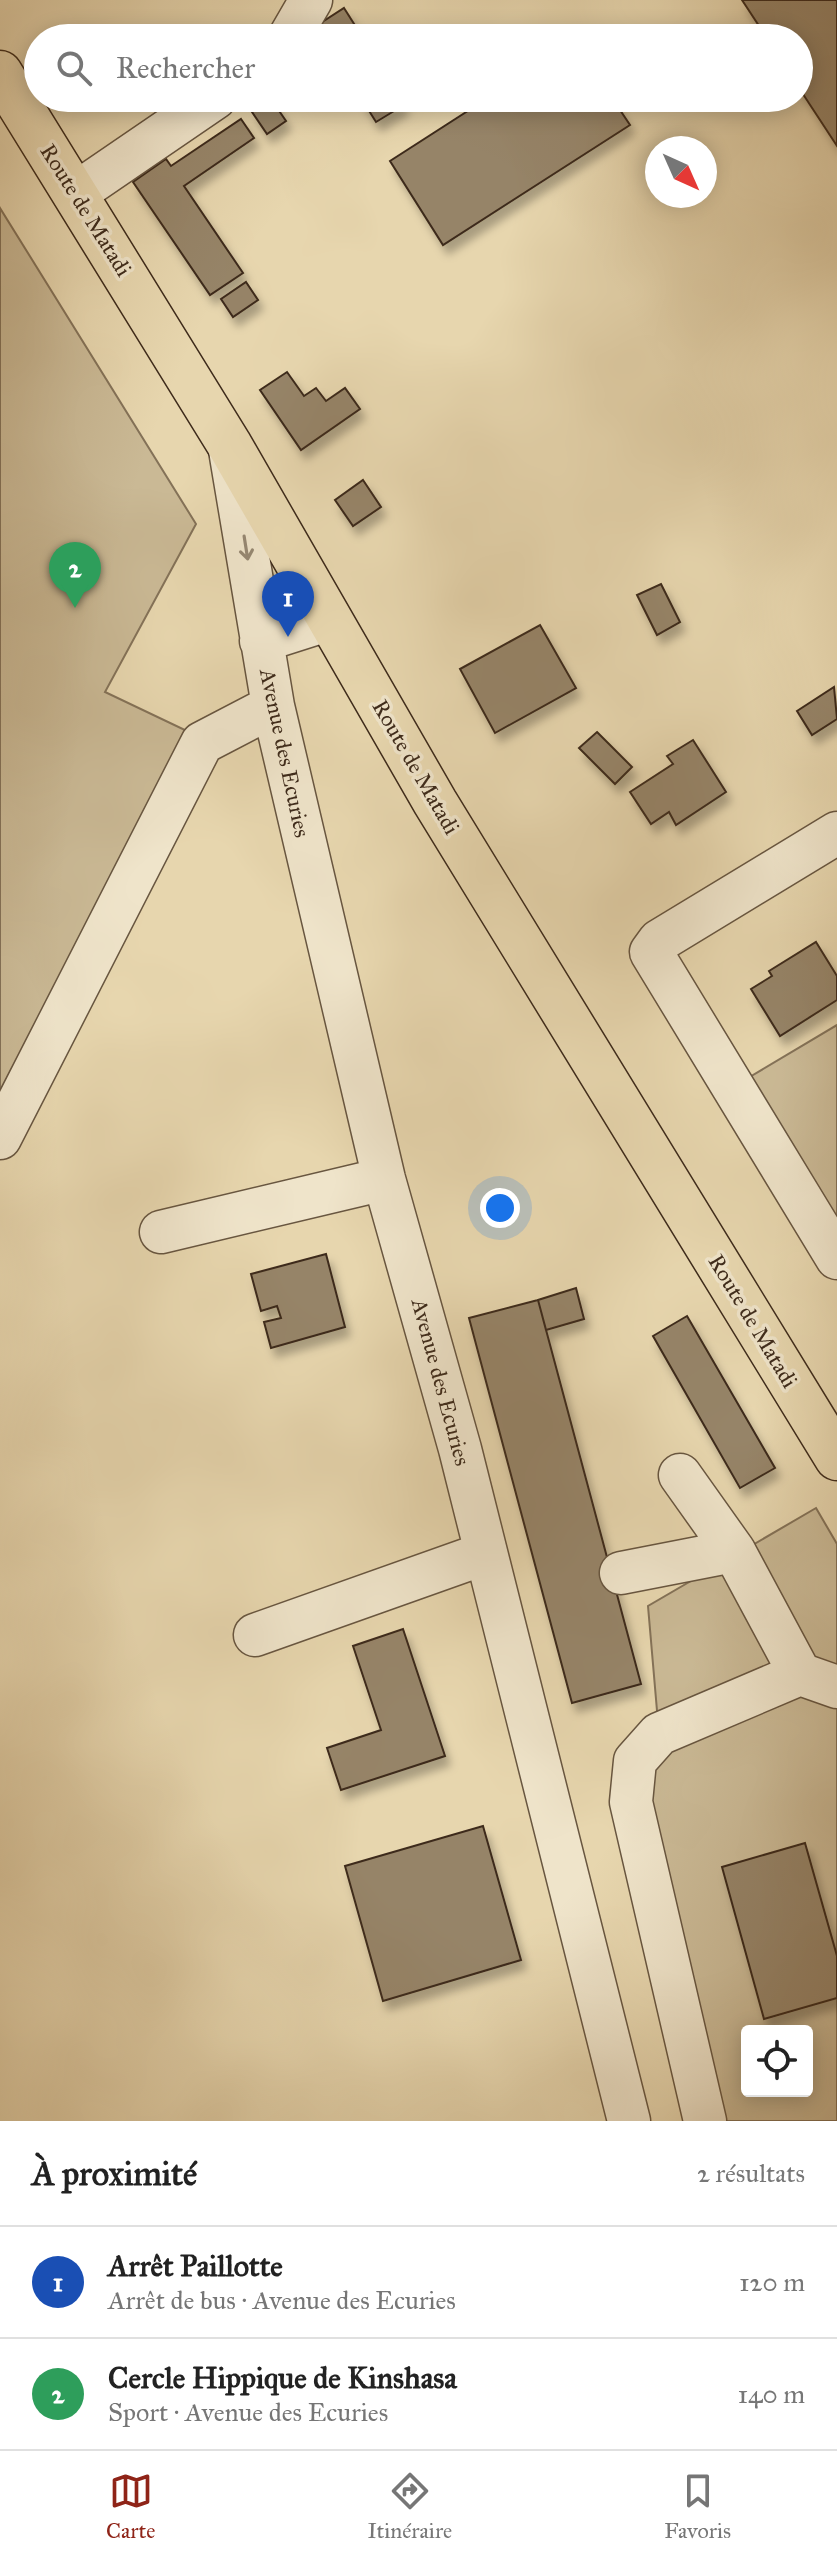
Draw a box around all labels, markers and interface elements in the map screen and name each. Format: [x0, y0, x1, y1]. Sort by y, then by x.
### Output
search box [24, 24, 813, 112]
icon: search [52, 46, 96, 90]
text: Rechercher [116, 50, 255, 86]
north arrow [645, 136, 717, 208]
street label: Route de Matadi [35, 139, 137, 281]
one-way arrow [239, 535, 254, 561]
pin: 2 [49, 542, 101, 608]
pin: 1 [262, 571, 314, 637]
street label: Avenue des Ecuries [254, 665, 316, 840]
street label: Route de Matadi [367, 695, 465, 839]
your location [480, 1188, 520, 1228]
street label: Route de Matadi [703, 1249, 803, 1393]
street label: Avenue des Ecuries [405, 1295, 476, 1469]
map controls [741, 2025, 813, 2097]
button: locate [741, 2025, 813, 2097]
text: À proximité [32, 2153, 197, 2194]
text: 2 résultats [697, 2157, 805, 2189]
text: Arrêt Paillotte [108, 2248, 283, 2284]
text: 1 [53, 2266, 63, 2298]
text: 120 m [739, 2266, 805, 2298]
text: Arrêt de bus · Avenue des Ecuries [108, 2284, 456, 2316]
text: Cercle Hippique de Kinshasa [108, 2360, 457, 2396]
text: 2 [52, 2378, 64, 2410]
text: 140 m [738, 2378, 805, 2410]
text: Sport · Avenue des Ecuries [108, 2396, 388, 2428]
tab: Carte [106, 2469, 155, 2544]
tab: Itinéraire [367, 2469, 452, 2544]
tab: Favoris [664, 2469, 731, 2544]

